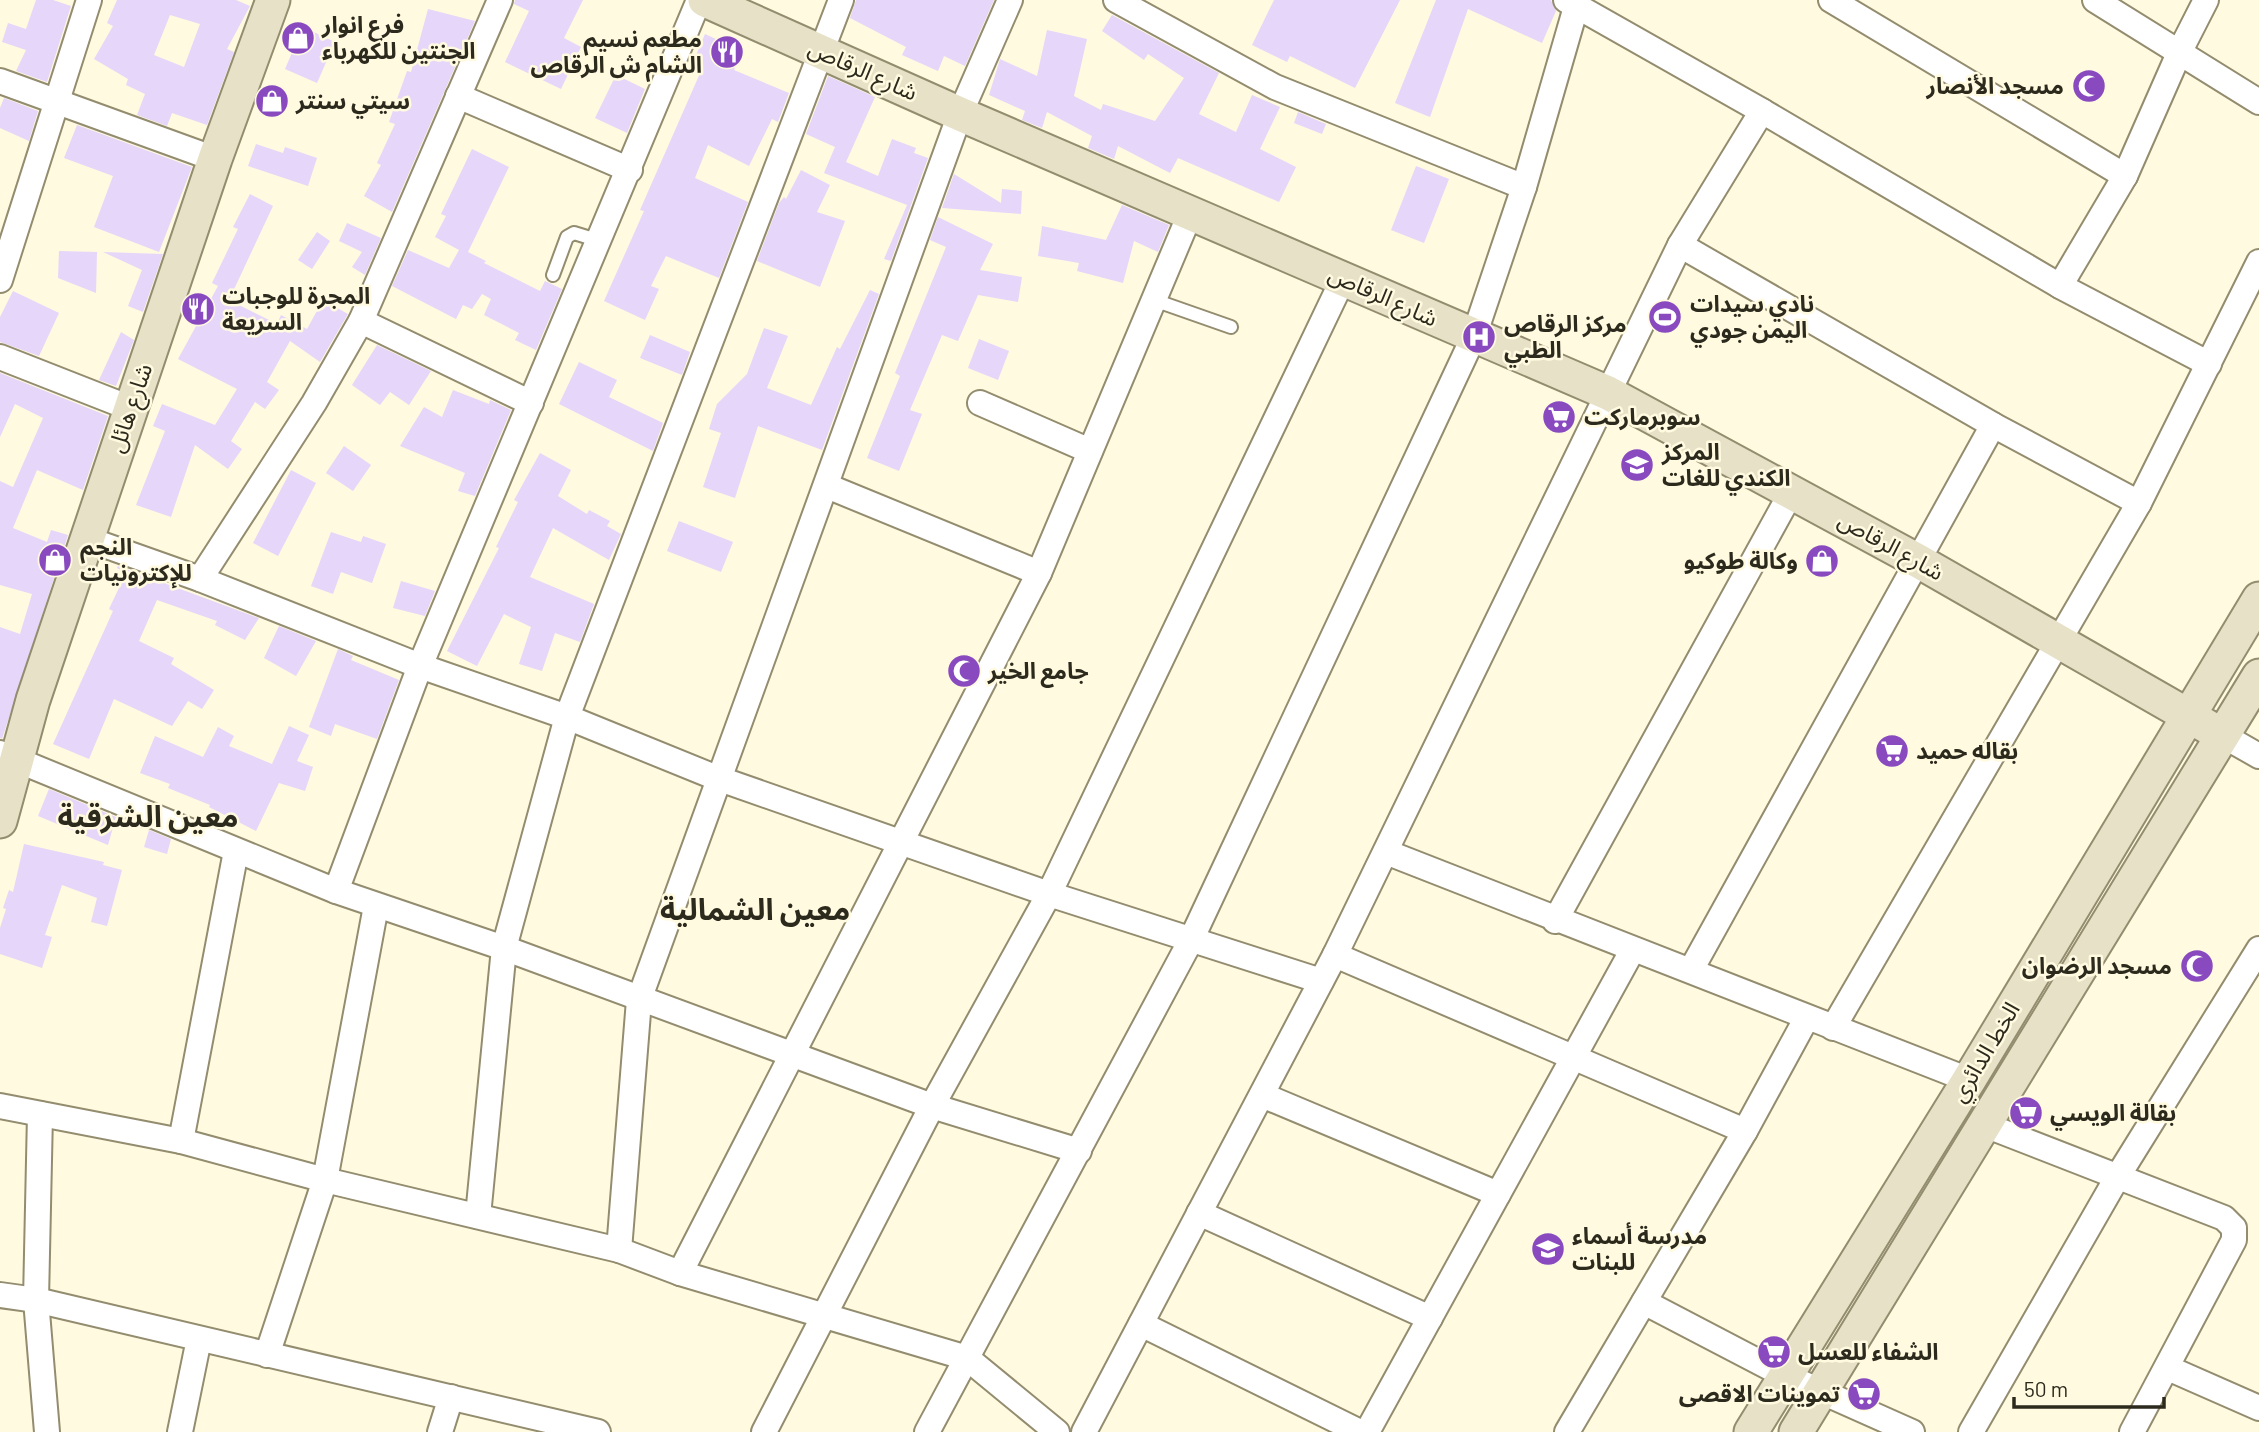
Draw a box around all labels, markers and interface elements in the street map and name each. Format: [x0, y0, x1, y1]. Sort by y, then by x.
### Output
place label: فرع انوار الجنتين للكهرباء [321, 10, 476, 65]
shop icon: فرع انوار الجنتين للكهرباء [279, 19, 317, 57]
place label: مطعم نسيم الشام ش الرقاص [530, 24, 702, 83]
restaurant icon: مطعم نسيم الشام ش الرقاص [708, 33, 746, 71]
street label: شارع الرقاص [803, 33, 922, 109]
mosque icon: مسجد الأنصار [2070, 67, 2108, 105]
place label: مسجد الأنصار [1925, 71, 2064, 100]
shop icon: سيتي سنتر [253, 82, 291, 120]
place label: سيتي سنتر [295, 86, 410, 119]
street label: شارع الرقاص [1323, 259, 1442, 335]
place label: المجرة للوجبات السريعة [222, 281, 370, 336]
place label: نادي سيدات اليمن جودي [1690, 289, 1814, 348]
restaurant icon: المجرة للوجبات السريعة [179, 290, 217, 328]
sports icon: نادي سيدات اليمن جودي [1646, 298, 1684, 336]
place label: مركز الرقاص الطبي [1504, 309, 1627, 368]
hospital icon: مركز الرقاص الطبي [1460, 318, 1498, 356]
street label: شارع هائل [101, 359, 161, 457]
supermarket icon: سوبرماركت [1540, 398, 1578, 436]
place label: سوبرماركت [1584, 402, 1701, 431]
place label: المركز الكندي للغات [1661, 437, 1791, 496]
school or university icon: المركز الكندي للغات [1618, 446, 1656, 484]
street label: شارع الرقاص [1832, 505, 1949, 589]
place label: النجم للإكترونيات [80, 532, 192, 589]
shop icon: النجم للإكترونيات [36, 541, 74, 579]
shop icon: وكالة طوكيو [1803, 542, 1841, 580]
place label: وكالة طوكيو [1684, 546, 1798, 574]
mosque icon: جامع الخير [945, 652, 983, 690]
place label: جامع الخير [987, 656, 1089, 688]
supermarket icon: بقاله حميد [1873, 732, 1911, 770]
place label: بقاله حميد [1916, 736, 2018, 764]
district label: معين الشرقية [58, 797, 238, 834]
district label: معين الشمالية [660, 890, 850, 927]
mosque icon: مسجد الرضوان [2178, 947, 2216, 985]
place label: مسجد الرضوان [2022, 951, 2172, 980]
street label: الخط الدائري [1943, 996, 2029, 1109]
supermarket icon: بقالة الويسي [2007, 1094, 2045, 1132]
place label: بقالة الويسي [2050, 1098, 2176, 1131]
place label: مدرسة أسماء للبنات [1572, 1221, 1707, 1275]
school or university icon: مدرسة أسماء للبنات [1529, 1230, 1567, 1268]
supermarket icon: الشفاء للعسل [1755, 1333, 1793, 1371]
place label: الشفاء للعسل [1798, 1337, 1939, 1366]
scale bar [2014, 1366, 2164, 1410]
supermarket icon: تموينات الاقصى [1845, 1375, 1883, 1413]
text: 50 m [2024, 1376, 2068, 1401]
place label: تموينات الاقصى [1679, 1379, 1840, 1408]

